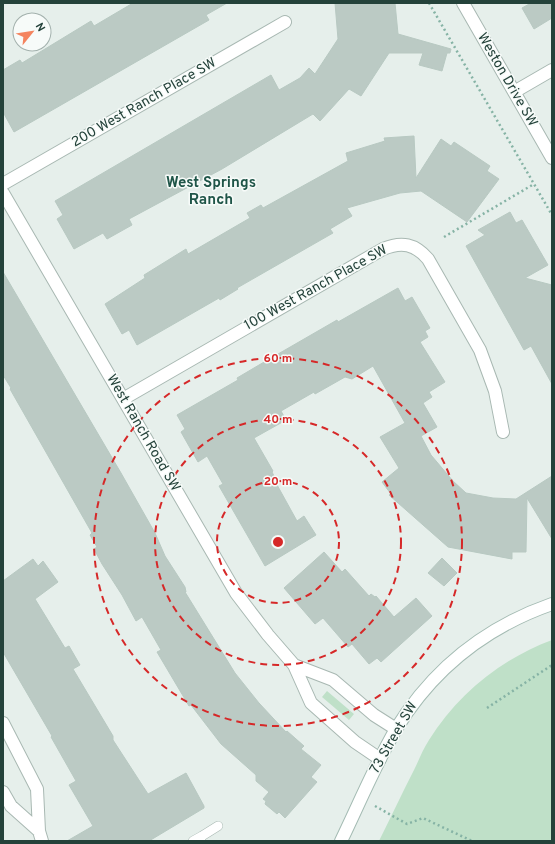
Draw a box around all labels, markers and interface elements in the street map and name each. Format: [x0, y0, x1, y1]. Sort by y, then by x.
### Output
north arrow [12, 12, 52, 52]
text: N [32, 21, 48, 34]
street label: Weston Drive SW [473, 30, 541, 130]
street label: 200 West Ranch Place SW [69, 54, 220, 151]
district label: West Springs Ranch [166, 174, 256, 210]
street label: 100 West Ranch Place SW [242, 241, 391, 334]
text: 60 m [264, 351, 292, 367]
street label: West Ranch Road SW [103, 371, 184, 495]
text: 40 m [263, 412, 293, 428]
text: 20 m [264, 474, 292, 490]
centre of rings [271, 535, 285, 549]
street label: 73 Street SW [367, 699, 422, 777]

